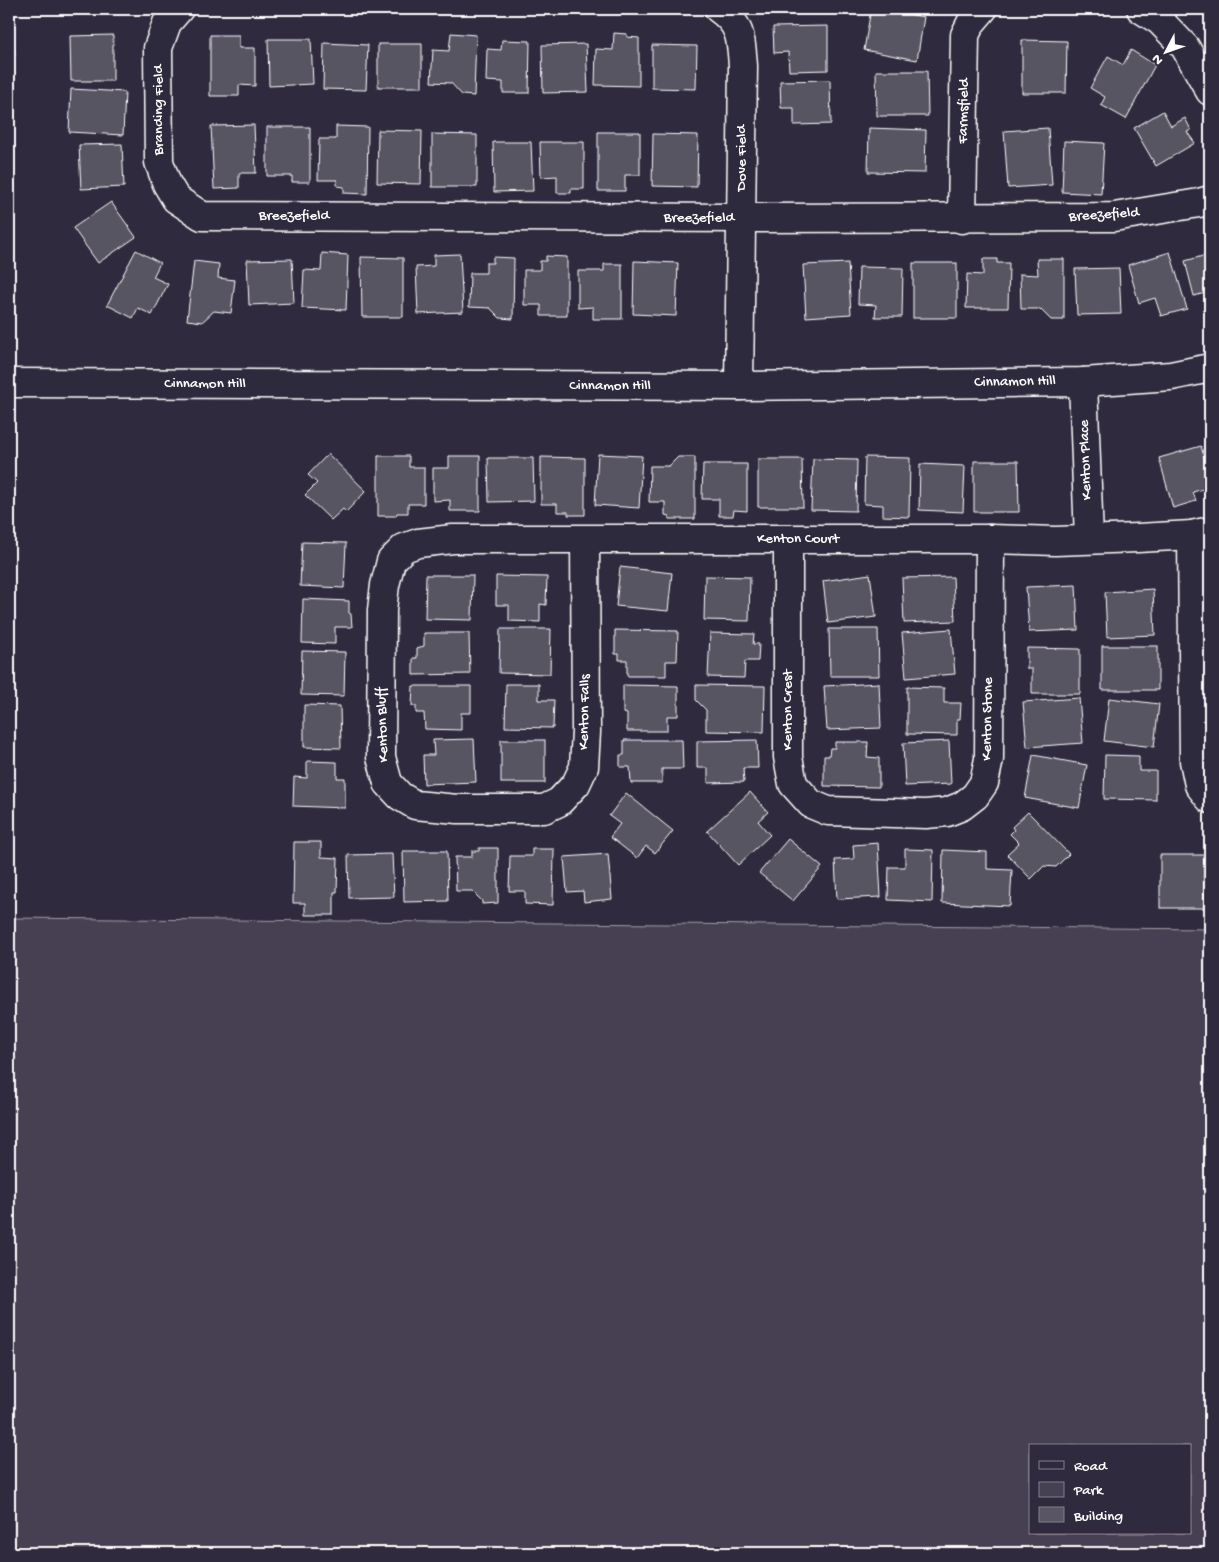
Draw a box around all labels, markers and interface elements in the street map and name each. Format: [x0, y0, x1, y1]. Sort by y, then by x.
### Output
north arrow [1142, 28, 1192, 78]
text: N [1149, 50, 1167, 68]
street label: Branding Field [150, 64, 168, 156]
street label: Farmsfield [954, 77, 974, 145]
street label: Dove Field [733, 124, 751, 192]
street label: Breezefield [1067, 203, 1141, 227]
street label: Breezefield [258, 207, 330, 225]
street label: Breezefield [663, 209, 735, 227]
street label: Cinnamon Hill [974, 372, 1056, 392]
street label: Cinnamon Hill [164, 375, 246, 393]
street label: Cinnamon Hill [569, 377, 651, 395]
street label: Kenton Place [1076, 419, 1096, 501]
street label: Kenton Court [757, 530, 841, 548]
street label: Kenton Crest [779, 668, 797, 750]
street label: Kenton Falls [575, 673, 595, 750]
street label: Kenton Stone [978, 677, 998, 761]
street label: Kenton Bluff [373, 686, 393, 763]
legend [1029, 1444, 1192, 1534]
text: Road [1074, 1458, 1108, 1476]
text: Park [1073, 1482, 1104, 1500]
text: Building [1073, 1508, 1123, 1526]

